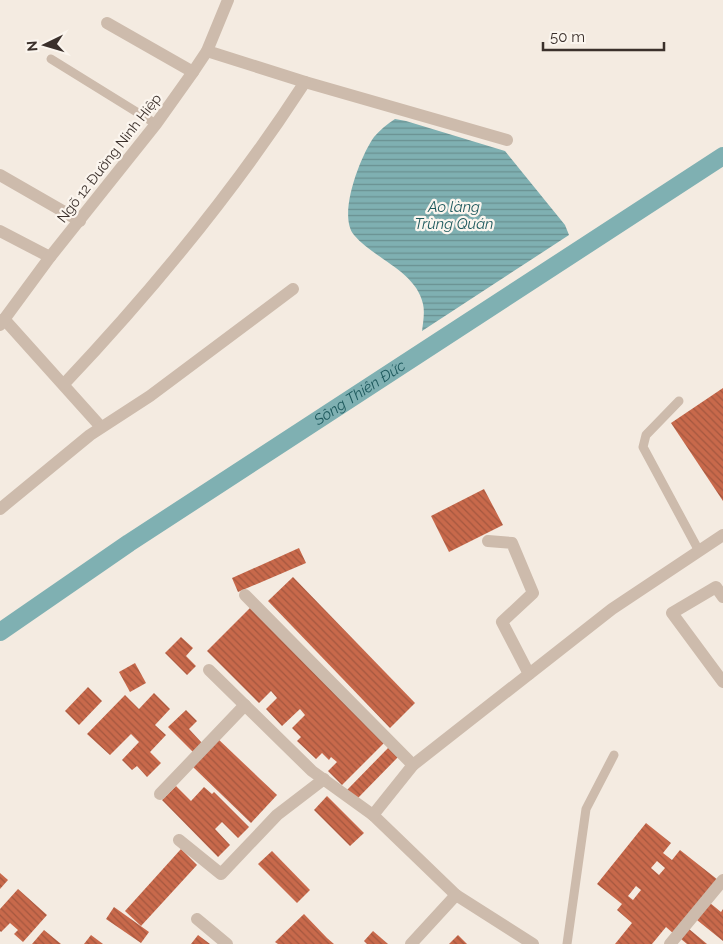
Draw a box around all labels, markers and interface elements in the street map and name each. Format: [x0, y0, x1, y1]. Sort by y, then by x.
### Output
north arrow [20, 20, 70, 70]
scale bar [543, 20, 664, 52]
text: 50 m [550, 28, 585, 46]
text: N [24, 40, 40, 52]
street label: Ngõ 12 Đường Ninh Hiệp [54, 90, 165, 226]
water label: Ao làng Trùng Quán [414, 198, 494, 233]
water label: Sông Thiên Đức [310, 356, 409, 430]

